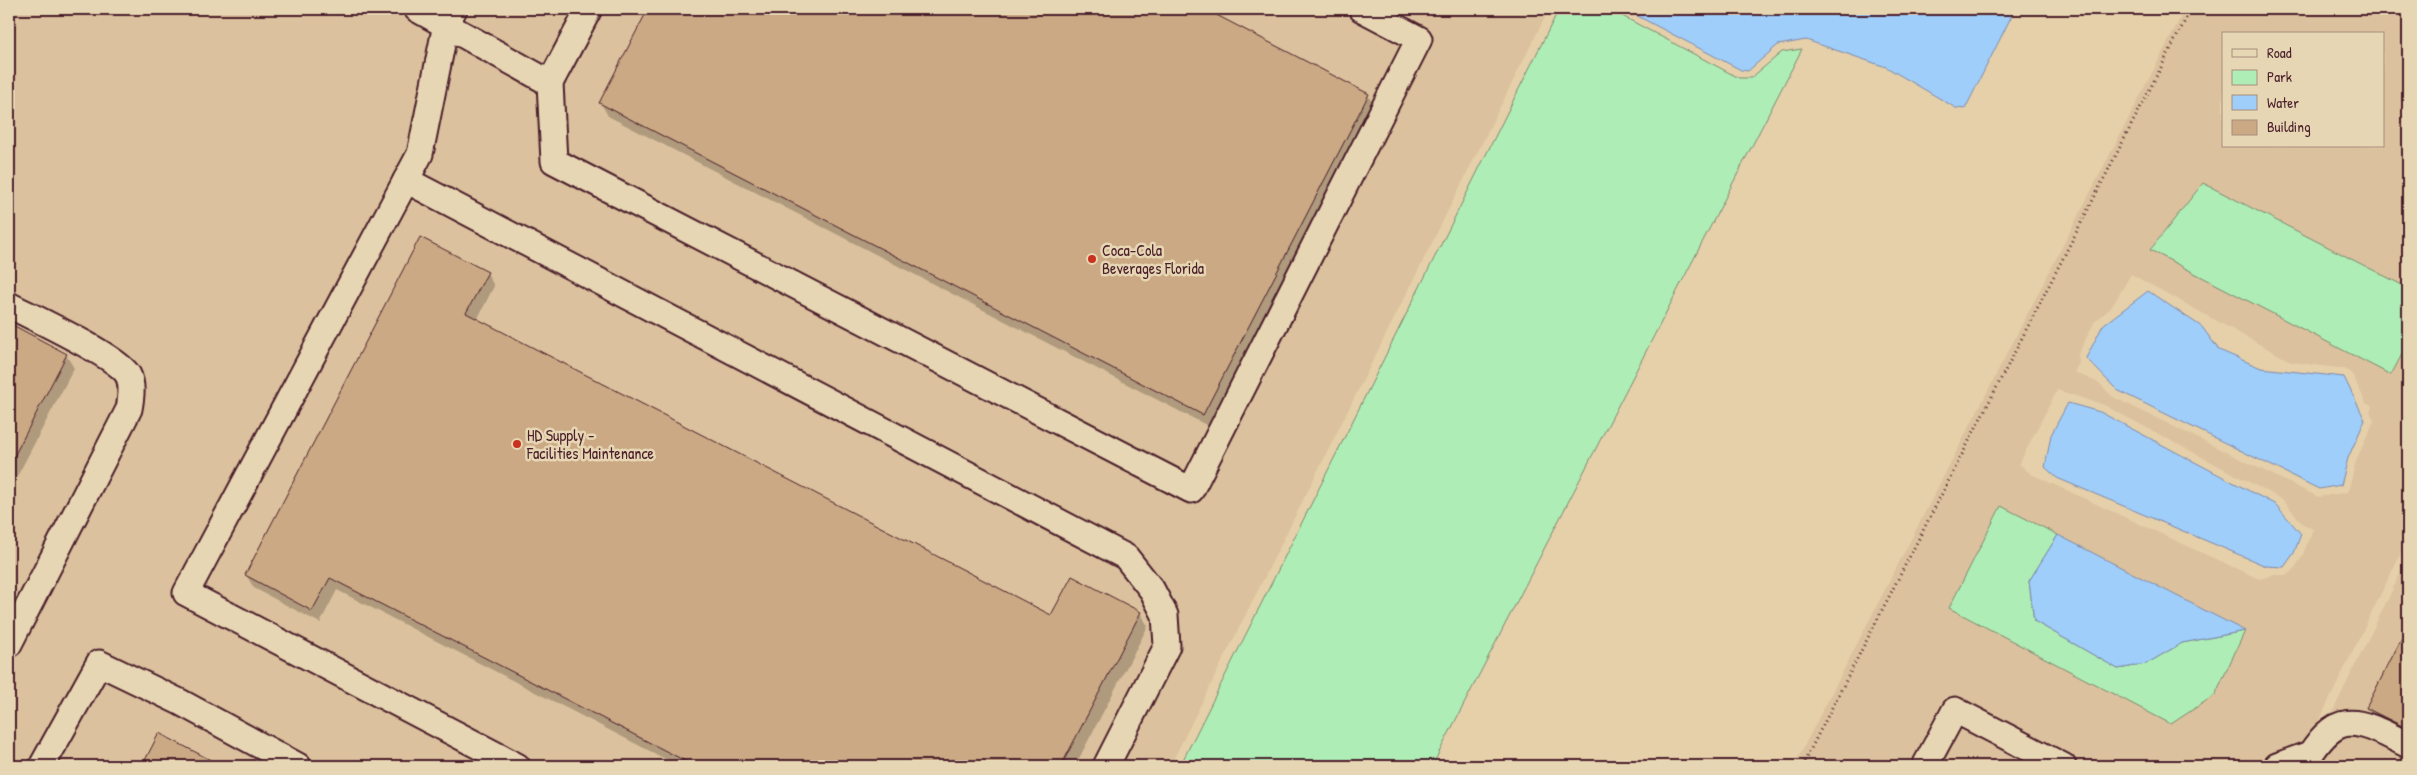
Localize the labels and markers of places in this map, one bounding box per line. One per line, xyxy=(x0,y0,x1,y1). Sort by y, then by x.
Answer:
place label: Coca-Cola Beverages Florida xyxy=(1102,239,1204,279)
marker: Coca-Cola Beverages Florida xyxy=(1086,253,1098,265)
place label: HD Supply - Facilities Maintenance xyxy=(526,424,655,464)
marker: HD Supply - Facilities Maintenance xyxy=(511,438,523,450)

